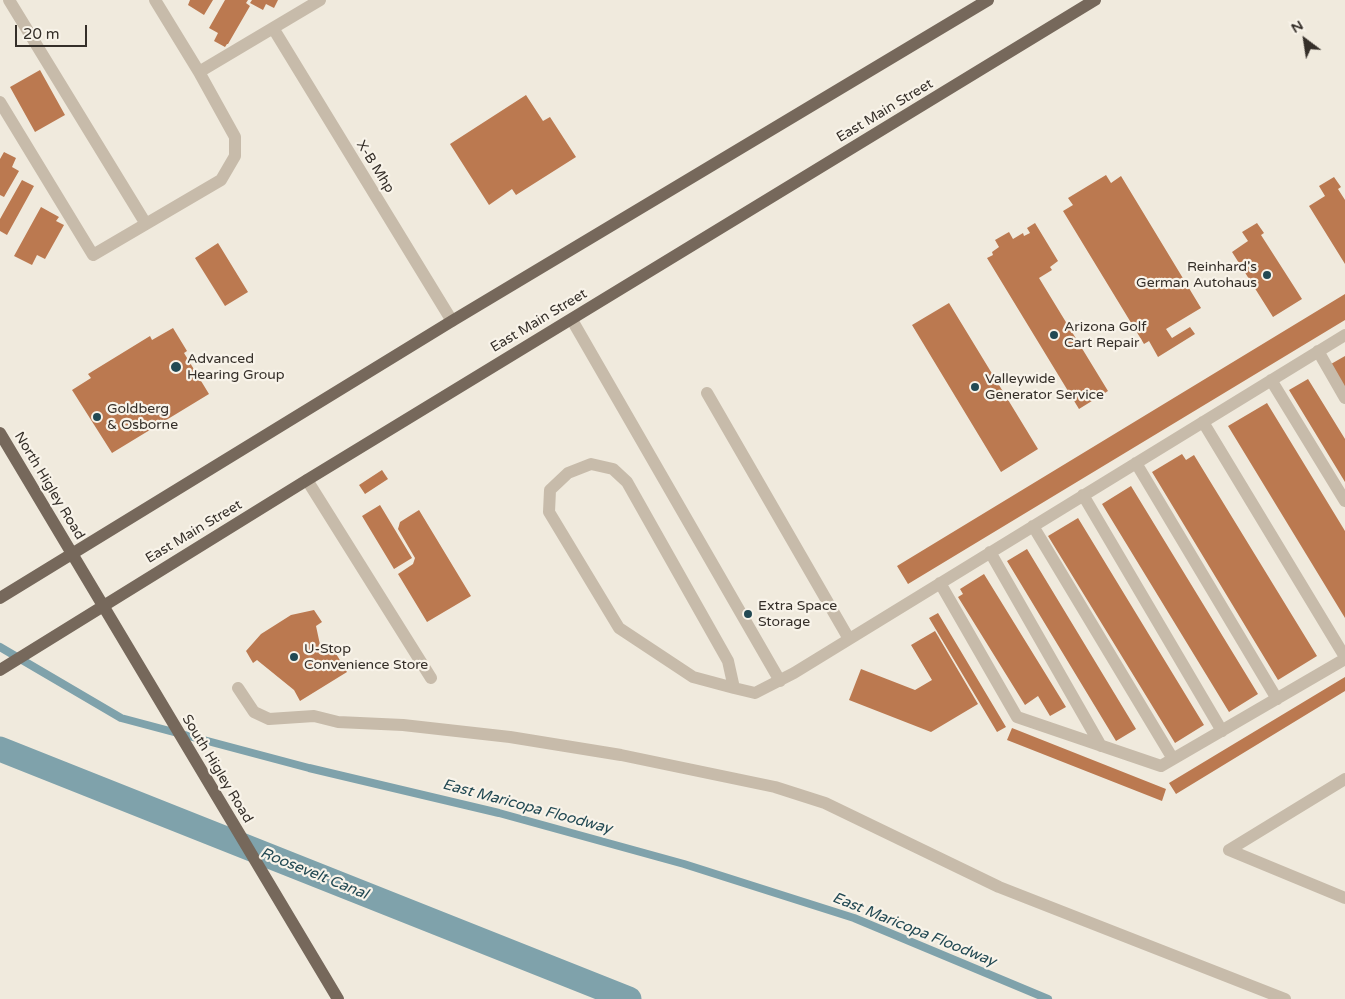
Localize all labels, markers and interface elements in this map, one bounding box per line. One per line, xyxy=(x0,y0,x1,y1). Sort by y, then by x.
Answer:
scale bar xyxy=(18,15,90,47)
north arrow xyxy=(1280,15,1330,65)
text: N xyxy=(1288,17,1306,37)
text: 20 m xyxy=(23,25,60,43)
street label: East Main Street xyxy=(834,76,936,146)
street label: X-B Mhp xyxy=(352,138,398,196)
place label: Reinhard's German Autohaus xyxy=(1136,259,1257,292)
marker: Reinhard's German Autohaus xyxy=(1261,269,1273,281)
street label: East Main Street xyxy=(488,286,590,356)
place label: Arizona Golf Cart Repair xyxy=(1064,319,1147,352)
marker: Arizona Golf Cart Repair xyxy=(1048,329,1060,341)
place label: Advanced Hearing Group xyxy=(187,351,285,384)
marker: Advanced Hearing Group xyxy=(169,360,183,374)
place label: Valleywide Generator Service xyxy=(985,371,1104,404)
marker: Valleywide Generator Service xyxy=(969,381,981,393)
place label: Goldberg & Osborne xyxy=(107,401,178,434)
marker: Goldberg & Osborne xyxy=(91,411,103,423)
street label: North Higley Road xyxy=(10,429,88,543)
street label: East Main Street xyxy=(143,497,245,567)
place label: Extra Space Storage xyxy=(758,598,837,630)
marker: Extra Space Storage xyxy=(742,608,754,620)
place label: U-Stop Convenience Store xyxy=(304,641,428,674)
marker: U-Stop Convenience Store xyxy=(288,651,300,663)
street label: South Higley Road xyxy=(178,712,256,826)
water label: East Maricopa Floodway xyxy=(440,776,614,838)
water label: Roosevelt Canal xyxy=(258,844,370,904)
water label: East Maricopa Floodway xyxy=(830,889,998,971)

